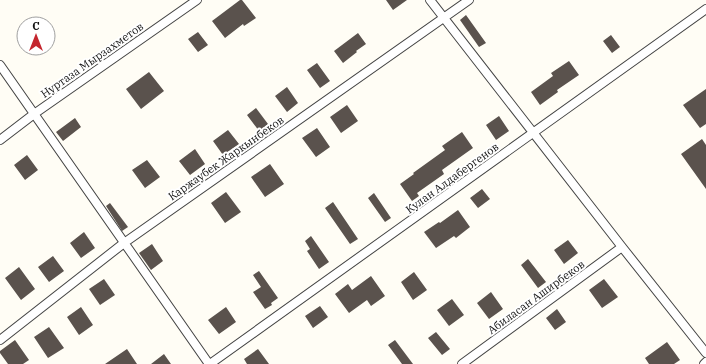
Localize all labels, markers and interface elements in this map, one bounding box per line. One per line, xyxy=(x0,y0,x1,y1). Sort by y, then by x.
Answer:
north arrow xyxy=(16,16,56,56)
text: С xyxy=(32,19,40,33)
street label: Нуртаза Мырзахметов xyxy=(38,19,146,101)
street label: Каржаубек Жаркынбеков xyxy=(165,113,287,203)
street label: Кулан Алдабергенов xyxy=(403,140,501,216)
street label: Абиласан Аширбеков xyxy=(485,257,587,337)

